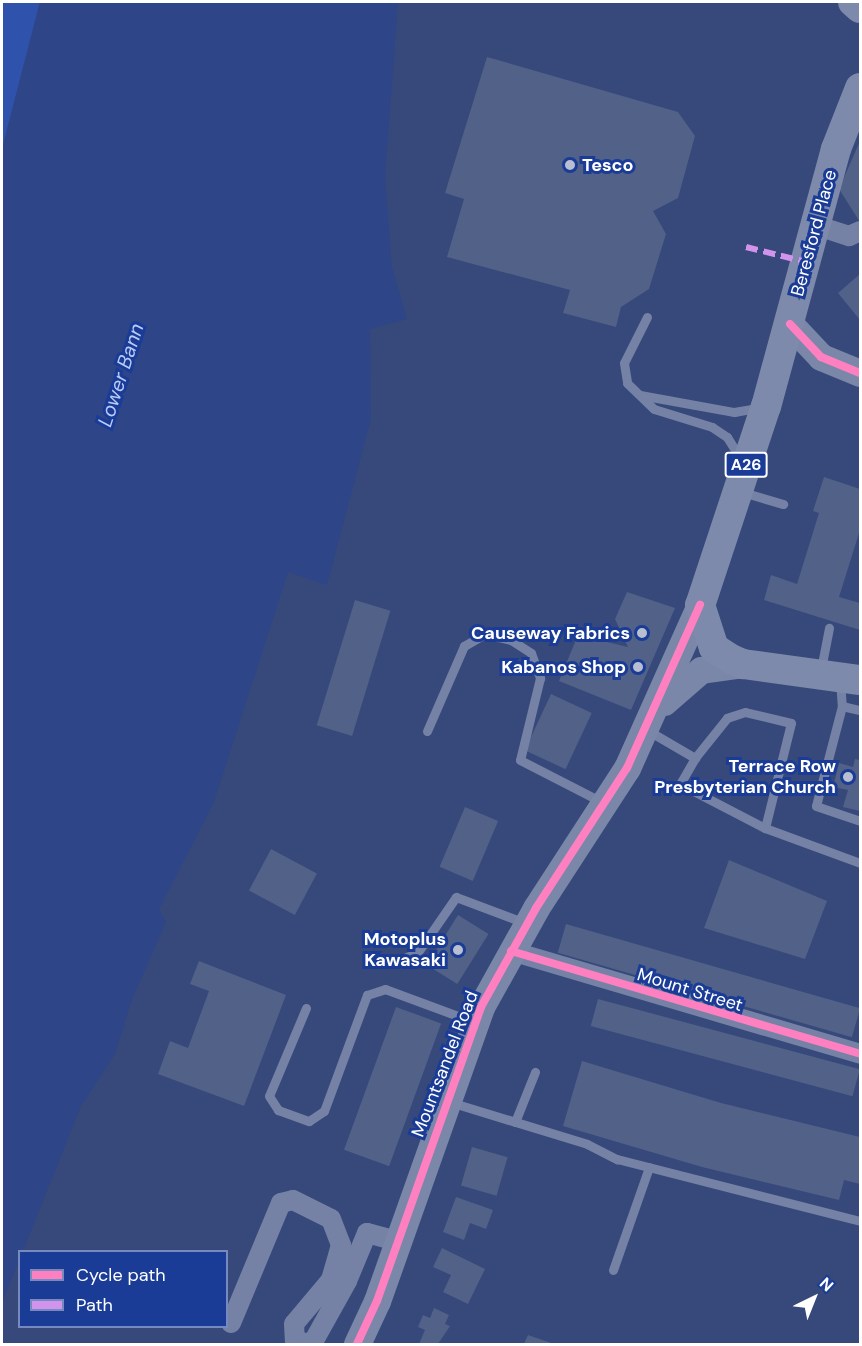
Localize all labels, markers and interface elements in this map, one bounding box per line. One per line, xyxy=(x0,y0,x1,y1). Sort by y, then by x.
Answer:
place label: Tesco xyxy=(582,154,633,176)
marker: Tesco xyxy=(563,158,577,172)
street label: Beresford Place xyxy=(787,167,841,299)
water label: Lower Bann xyxy=(93,320,149,430)
road number: A26 xyxy=(724,452,768,478)
place label: Causeway Fabrics xyxy=(471,622,630,644)
marker: Causeway Fabrics xyxy=(635,626,649,640)
place label: Kabanos Shop xyxy=(501,656,626,678)
marker: Kabanos Shop xyxy=(631,660,645,674)
place label: Terrace Row Presbyterian Church xyxy=(654,756,836,798)
marker: Terrace Row Presbyterian Church xyxy=(841,770,855,784)
place label: Motoplus Kawasaki xyxy=(364,929,446,972)
marker: Motoplus Kawasaki xyxy=(451,943,465,957)
street label: Mount Street xyxy=(635,964,745,1016)
street label: Mountsandel Road xyxy=(407,988,483,1140)
legend xyxy=(18,1250,228,1328)
text: Cycle path xyxy=(76,1263,166,1287)
north arrow xyxy=(784,1268,844,1328)
text: N xyxy=(815,1273,838,1296)
text: Path xyxy=(76,1293,113,1317)

